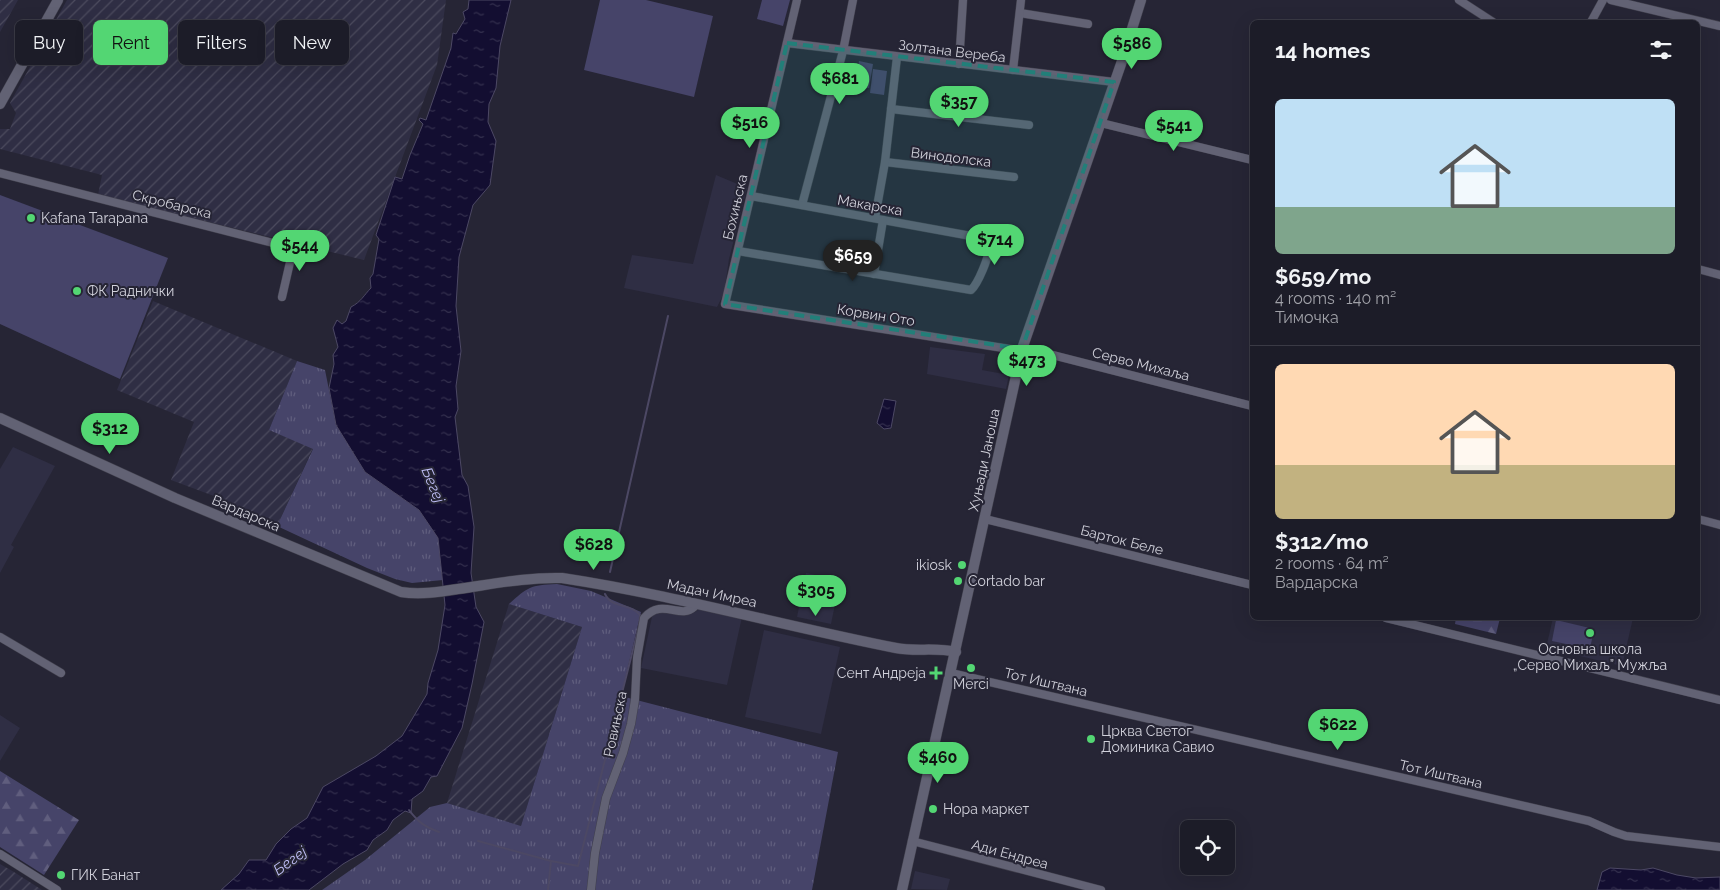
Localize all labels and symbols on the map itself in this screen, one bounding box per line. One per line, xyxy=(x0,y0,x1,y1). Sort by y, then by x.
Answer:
pin: $586 xyxy=(1102,28,1162,70)
street label: Золтана Вереба xyxy=(897,36,1007,66)
pin: $681 xyxy=(810,62,870,105)
pin: $357 xyxy=(929,86,989,128)
pin: $516 xyxy=(720,106,780,149)
pin: $541 xyxy=(1144,110,1204,152)
street label: Винодолска xyxy=(910,144,992,170)
street label: Бохињска xyxy=(720,173,750,241)
street label: Скробарска xyxy=(131,186,213,222)
street label: Макарска xyxy=(836,191,904,219)
place label: Kafana Tarapana xyxy=(41,210,148,226)
marker: Kafana Tarapana xyxy=(25,212,37,224)
pin: $714 xyxy=(965,224,1025,266)
pin: $544 xyxy=(270,230,330,272)
pin: $659 xyxy=(823,240,883,282)
place label: ФК Раднички xyxy=(87,283,174,299)
marker: ФК Раднички xyxy=(71,285,83,297)
street label: Корвин Ото xyxy=(836,301,916,329)
pin: $473 xyxy=(997,344,1057,387)
street label: Серво Михаља xyxy=(1091,344,1191,384)
street label: Хуњади Јаноша xyxy=(965,407,1003,513)
pin: $312 xyxy=(80,412,140,455)
water label: Бегеј xyxy=(417,464,449,506)
street label: Вардарска xyxy=(209,491,283,535)
street label: Барток Беле xyxy=(1079,522,1165,558)
pin: $628 xyxy=(564,528,624,571)
place label: ikiosk xyxy=(916,557,953,573)
marker: ikiosk xyxy=(956,559,968,571)
place label: Cortado bar xyxy=(968,573,1045,589)
pin: $305 xyxy=(786,574,846,617)
marker: Cortado bar xyxy=(952,575,964,587)
street label: Мадач Имреа xyxy=(666,576,758,610)
marker: Основна школа „Серво Михаљ” Мужља xyxy=(1584,627,1596,639)
place label: Основна школа „Серво Михаљ” Мужља xyxy=(1513,641,1667,673)
marker: Merci xyxy=(965,662,977,674)
place label: Сент Андреја xyxy=(837,665,926,681)
street label: Тот Иштвана xyxy=(1003,665,1089,699)
marker: Сент Андреја xyxy=(930,667,942,679)
place label: Merci xyxy=(953,676,989,692)
street label: Ровињска xyxy=(600,690,630,758)
pin: $622 xyxy=(1308,708,1368,751)
place label: Црква Светог Доминика Савио xyxy=(1101,723,1214,755)
marker: Црква Светог Доминика Савио xyxy=(1085,733,1097,745)
pin: $460 xyxy=(908,742,968,784)
street label: Тот Иштвана xyxy=(1398,757,1484,791)
place label: Нора маркет xyxy=(943,801,1030,817)
marker: Нора маркет xyxy=(927,803,939,815)
street label: Ади Ендреа xyxy=(970,836,1050,872)
water label: Бегеј xyxy=(270,842,311,879)
place label: ГИК Банат xyxy=(71,867,141,883)
marker: ГИК Банат xyxy=(55,869,67,881)

